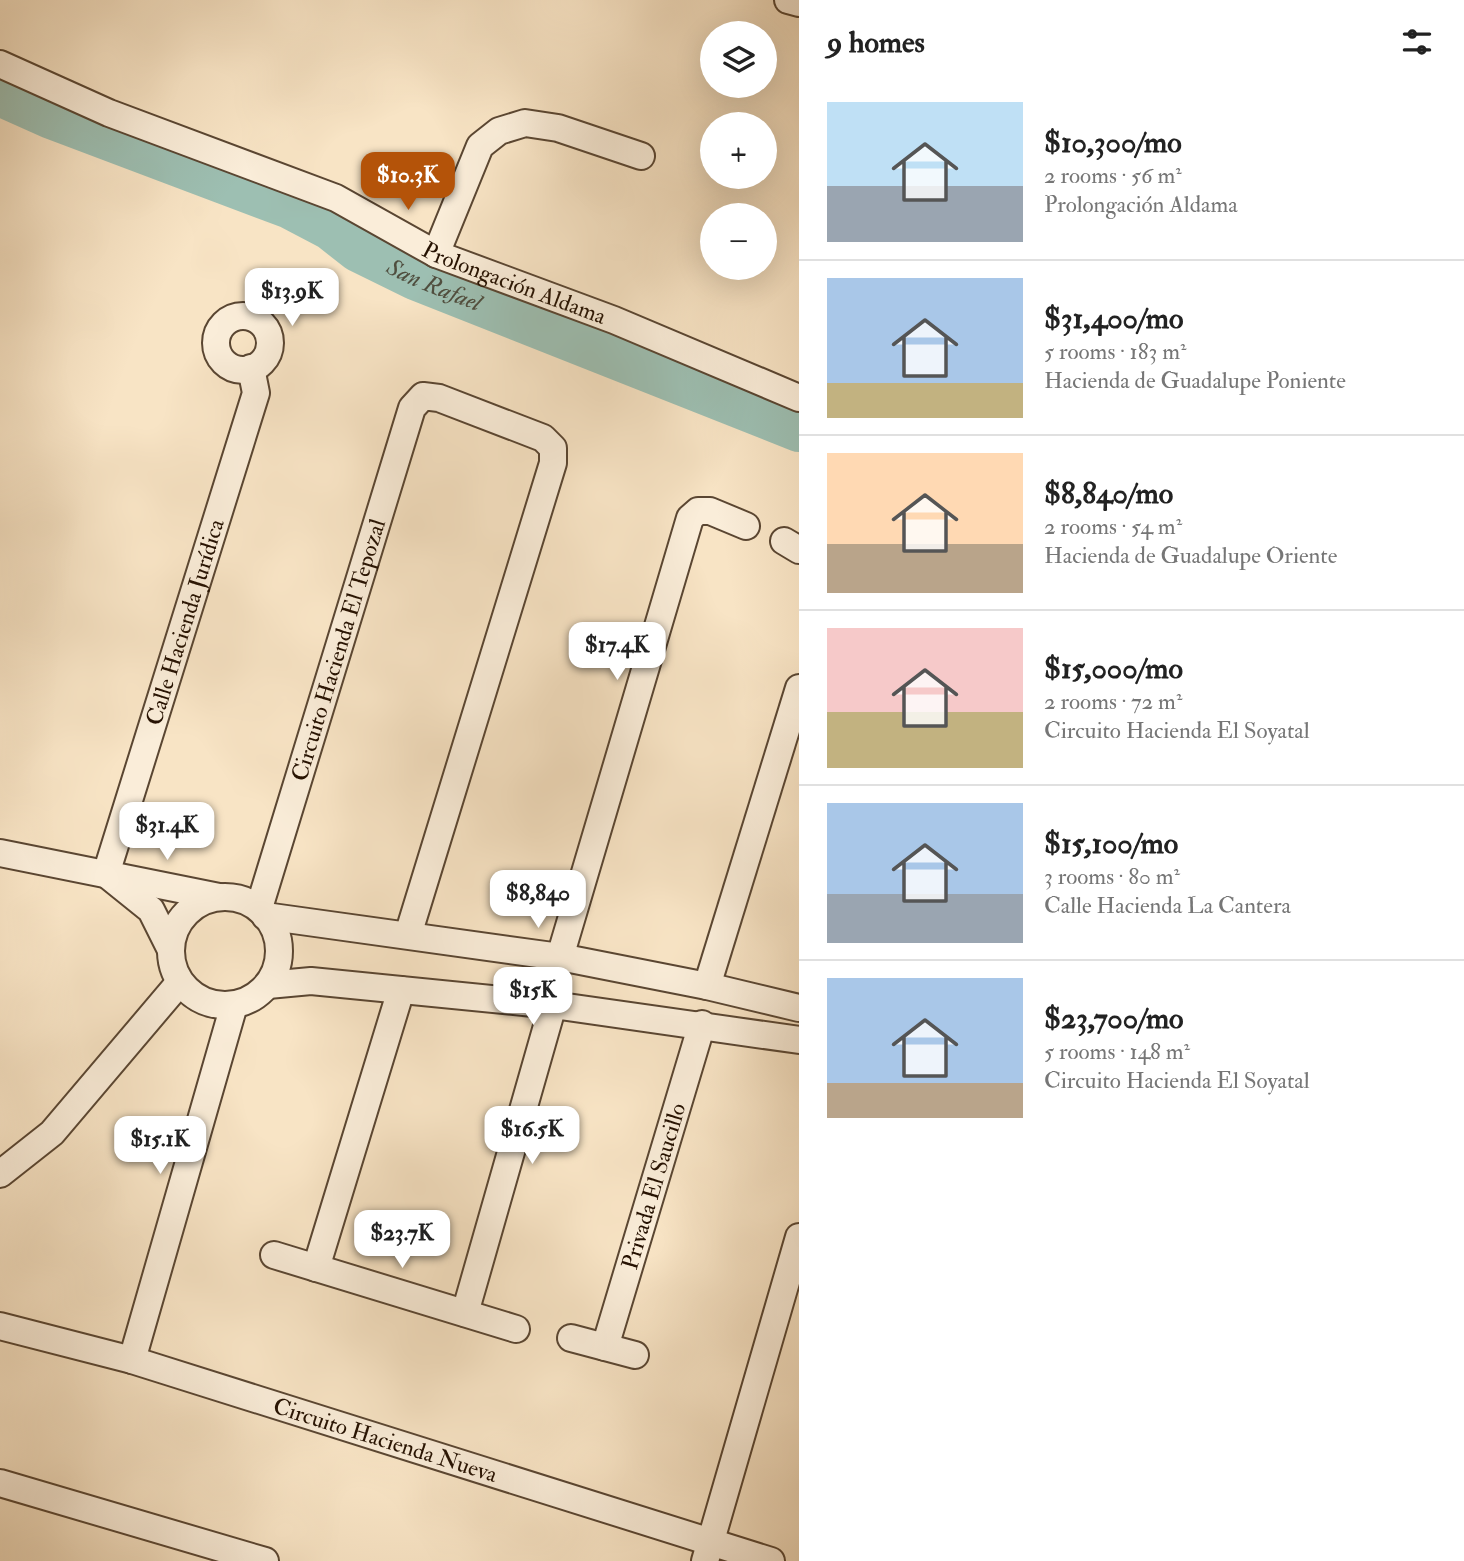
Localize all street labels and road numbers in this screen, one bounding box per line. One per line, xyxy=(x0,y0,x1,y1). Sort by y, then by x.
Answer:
street label: Prolongación Aldama xyxy=(417,235,611,331)
street label: Calle Hacienda Jurídica xyxy=(139,515,231,729)
street label: Circuito Hacienda El Tepozal xyxy=(285,515,392,785)
street label: Privada El Saucillo xyxy=(615,1099,692,1273)
street label: Circuito Hacienda Nueva xyxy=(270,1391,501,1489)

